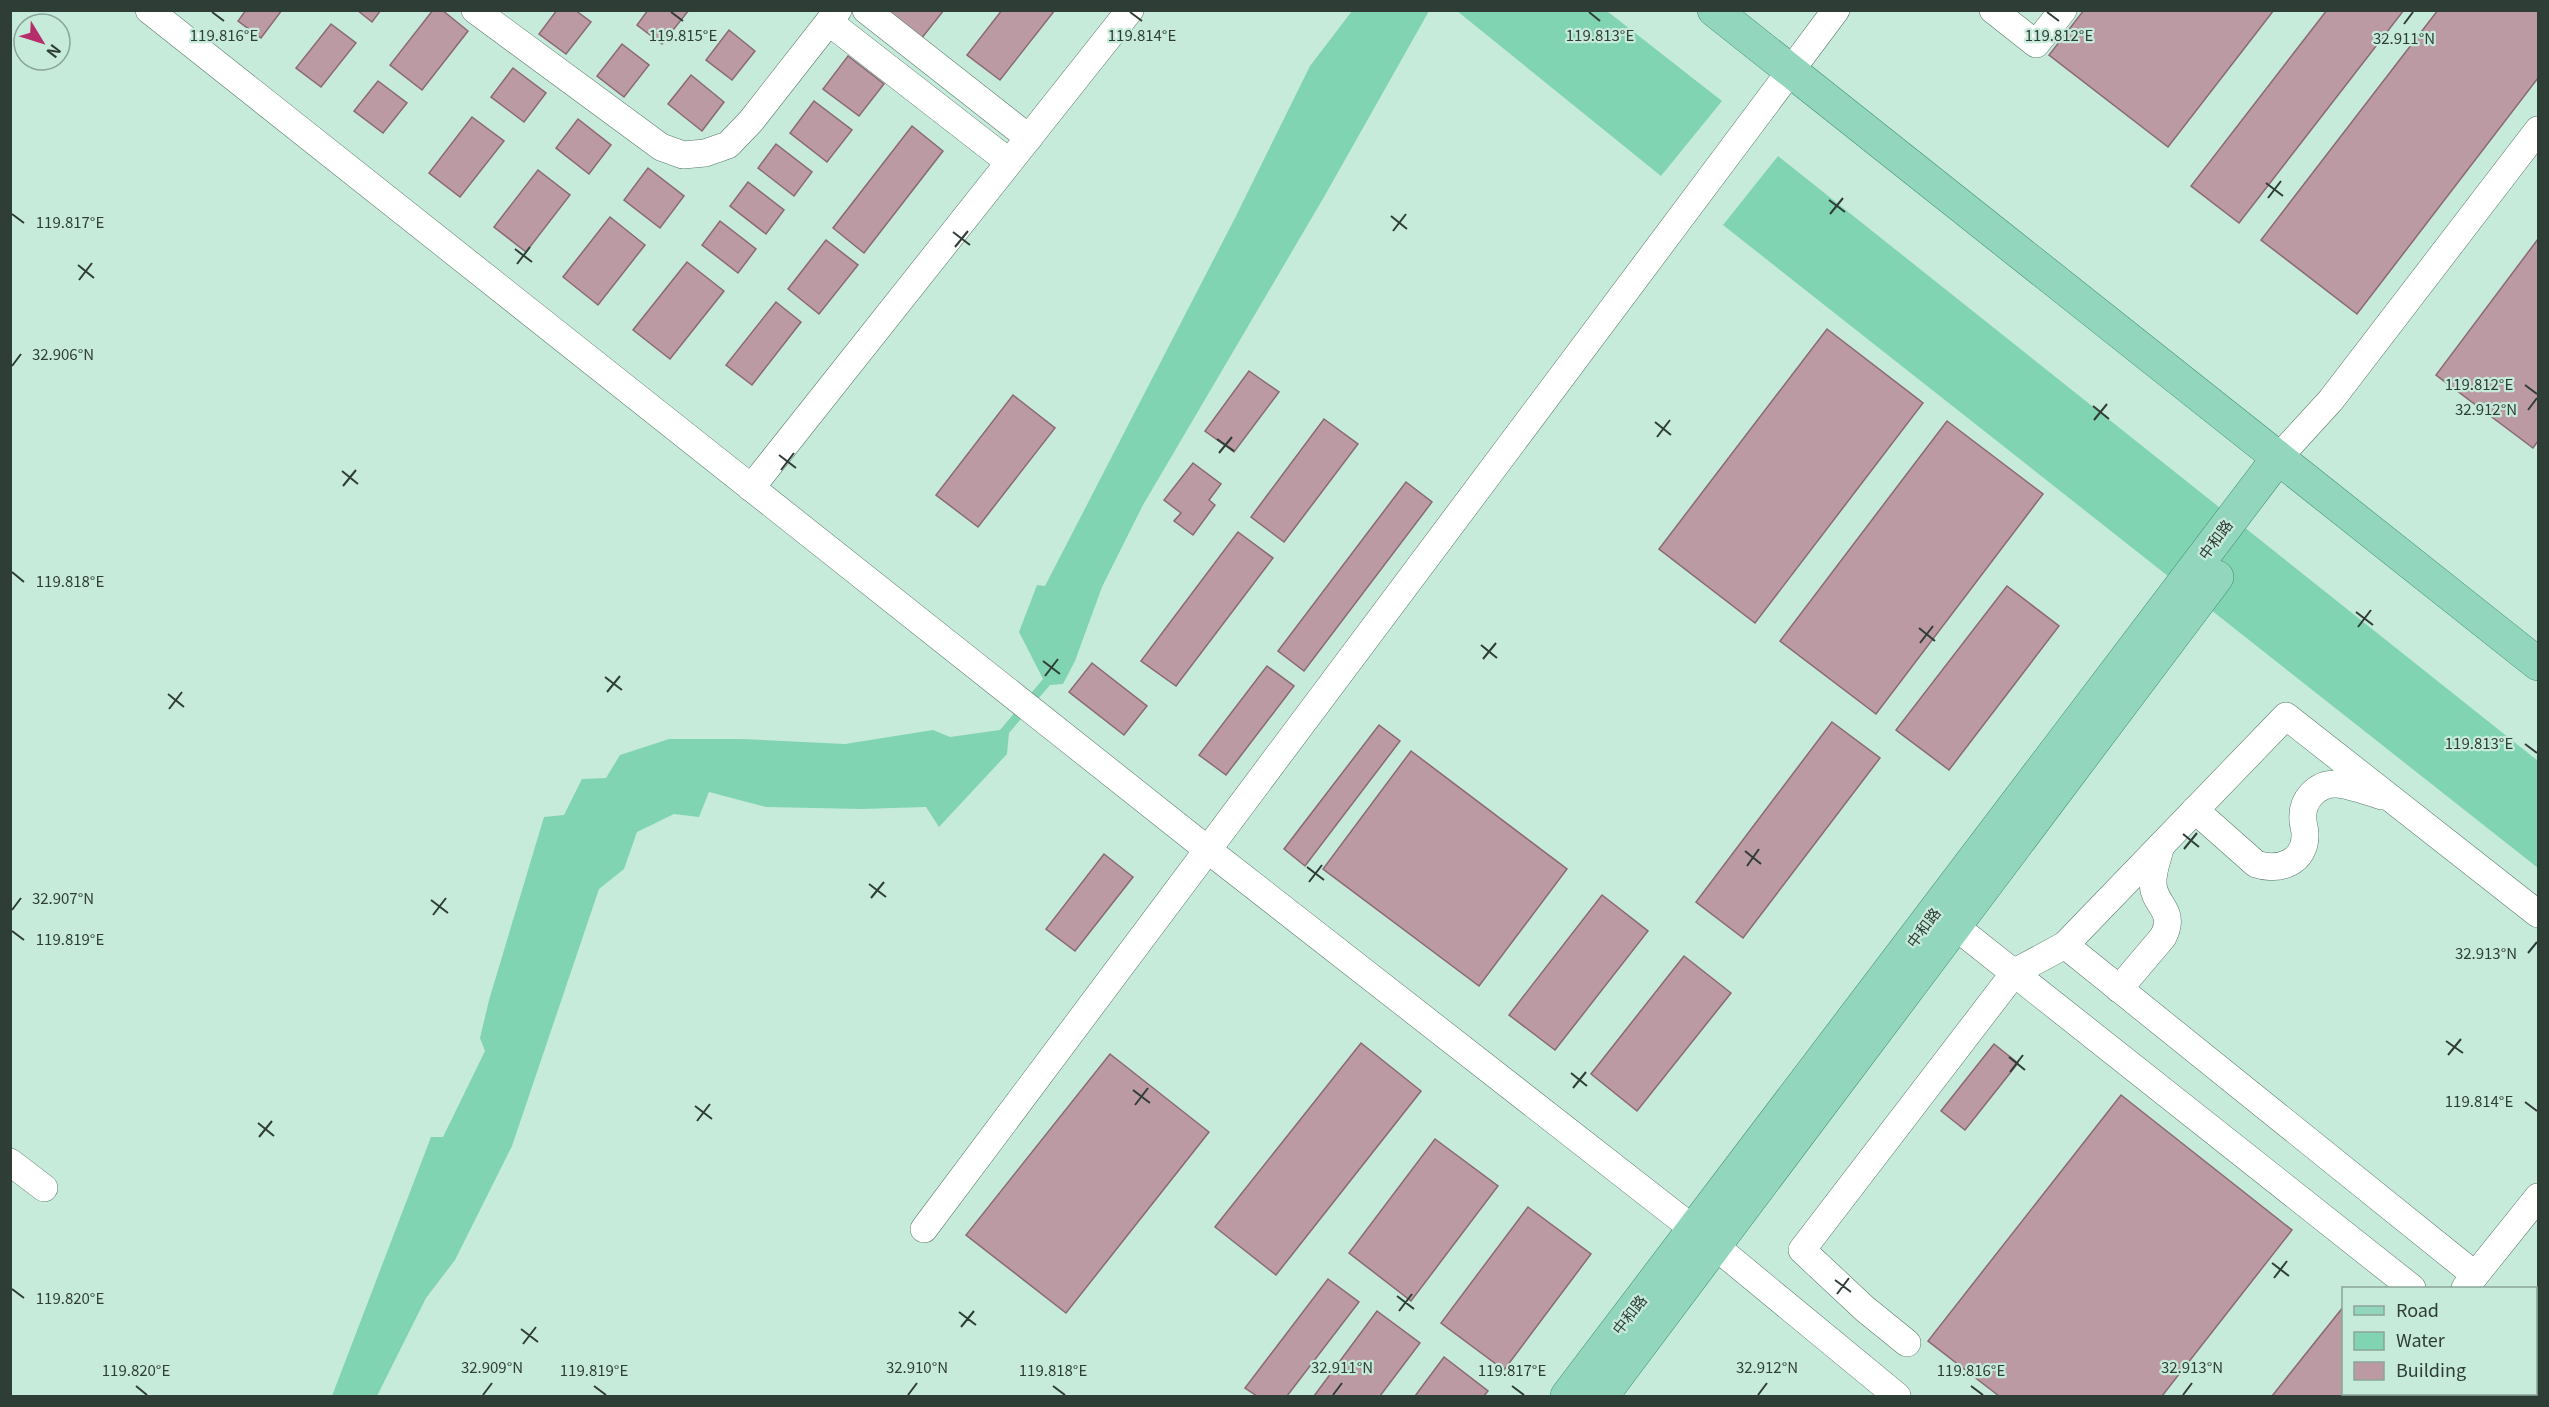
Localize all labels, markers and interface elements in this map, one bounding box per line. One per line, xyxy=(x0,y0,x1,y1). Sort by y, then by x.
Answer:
north arrow xyxy=(12,12,72,72)
text: 119.816°E xyxy=(190,24,258,45)
text: 119.815°E xyxy=(649,24,717,45)
text: 119.814°E xyxy=(1108,24,1176,45)
text: 119.813°E xyxy=(1566,24,1634,45)
text: 119.812°E xyxy=(2025,24,2093,45)
text: 32.911°N xyxy=(2373,27,2435,48)
text: N xyxy=(41,40,68,64)
text: 119.817°E xyxy=(36,211,104,232)
text: 32.906°N xyxy=(32,343,94,364)
text: 119.812°E xyxy=(2445,373,2513,394)
text: 32.912°N xyxy=(2455,398,2517,419)
street label: 中和路 xyxy=(2193,515,2237,563)
text: 119.818°E xyxy=(36,570,104,591)
text: 119.813°E xyxy=(2445,732,2513,753)
text: 32.907°N xyxy=(32,887,94,908)
street label: 中和路 xyxy=(1901,903,1945,951)
text: 119.819°E xyxy=(36,928,104,949)
text: 32.913°N xyxy=(2455,942,2517,963)
text: 119.814°E xyxy=(2445,1090,2513,1111)
text: 119.820°E xyxy=(36,1287,104,1308)
legend xyxy=(2342,1287,2537,1395)
street label: 中和路 xyxy=(1607,1290,1651,1338)
text: Road xyxy=(2396,1296,2439,1322)
text: Water xyxy=(2396,1326,2446,1352)
text: 32.909°N xyxy=(461,1356,523,1377)
text: 32.910°N xyxy=(886,1356,948,1377)
text: 32.911°N xyxy=(1311,1356,1373,1377)
text: 32.912°N xyxy=(1736,1356,1798,1377)
text: 32.913°N xyxy=(2161,1356,2223,1377)
text: Building xyxy=(2396,1356,2466,1382)
text: 119.820°E xyxy=(102,1359,170,1380)
text: 119.819°E xyxy=(560,1359,628,1380)
text: 119.818°E xyxy=(1019,1359,1087,1380)
text: 119.817°E xyxy=(1478,1359,1546,1380)
text: 119.816°E xyxy=(1937,1359,2005,1380)

